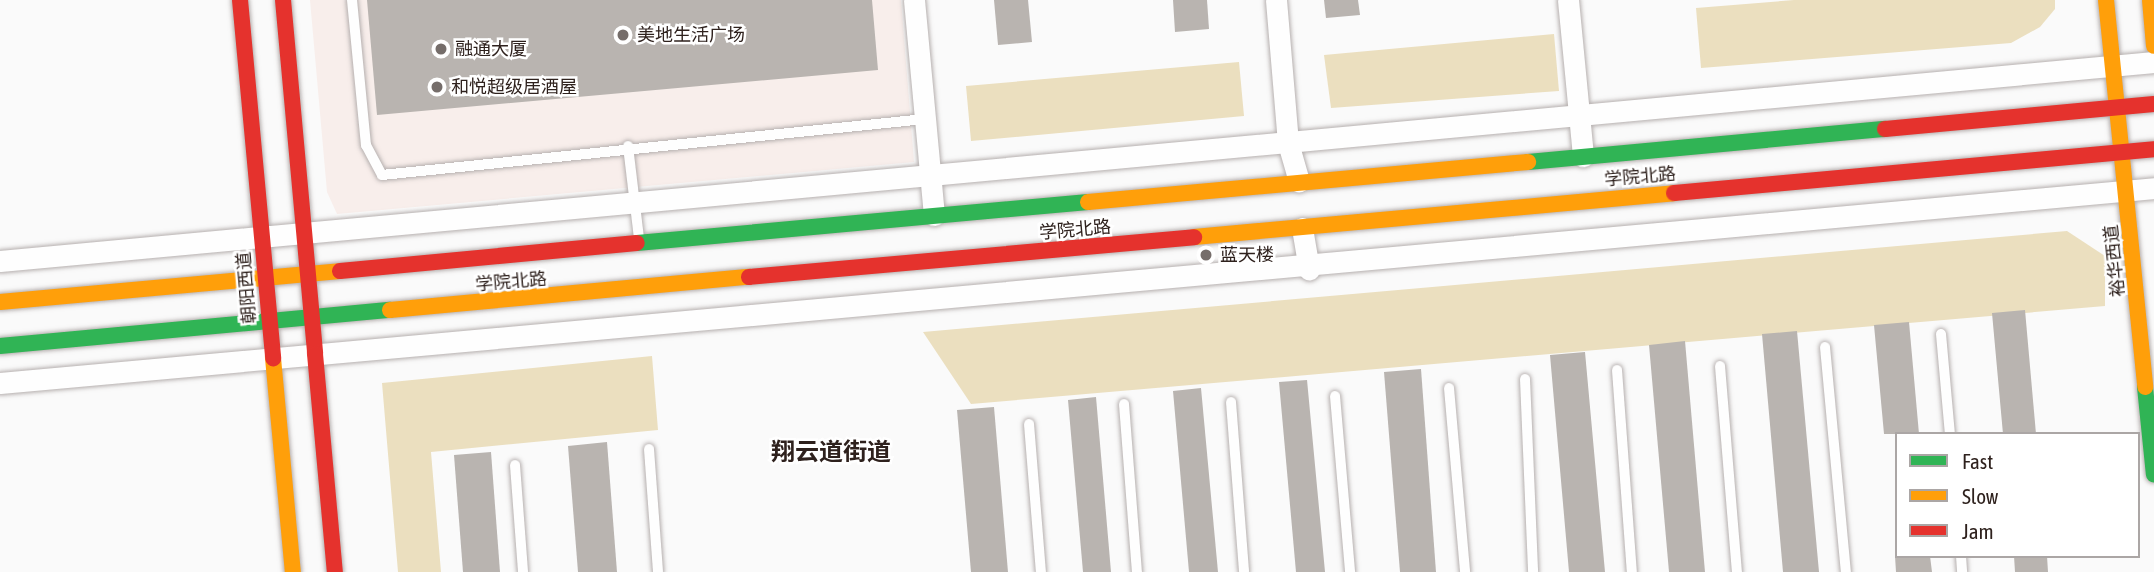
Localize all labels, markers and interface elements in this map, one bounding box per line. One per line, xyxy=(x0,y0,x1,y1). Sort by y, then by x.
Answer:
place label: 美地生活广场 xyxy=(637,24,745,46)
marker: 美地生活广场 xyxy=(615,27,631,43)
place label: 融通大厦 xyxy=(455,38,527,60)
marker: 融通大厦 xyxy=(433,41,449,57)
place label: 和悦超级居酒屋 xyxy=(451,76,577,98)
marker: 和悦超级居酒屋 xyxy=(429,79,445,95)
street label: 学院北路 xyxy=(1603,163,1677,191)
street label: 学院北路 xyxy=(1038,216,1112,244)
street label: 裕华西道 xyxy=(2100,224,2130,298)
place label: 蓝天楼 xyxy=(1220,244,1274,266)
marker: 蓝天楼 xyxy=(1198,247,1214,263)
street label: 朝阳西道 xyxy=(233,251,261,325)
street label: 学院北路 xyxy=(474,268,548,296)
legend xyxy=(1895,432,2140,558)
district label: 翔云道街道 xyxy=(771,438,891,466)
text: Fast xyxy=(1962,449,1993,473)
text: Slow xyxy=(1962,484,1998,508)
text: Jam xyxy=(1962,519,1994,543)

